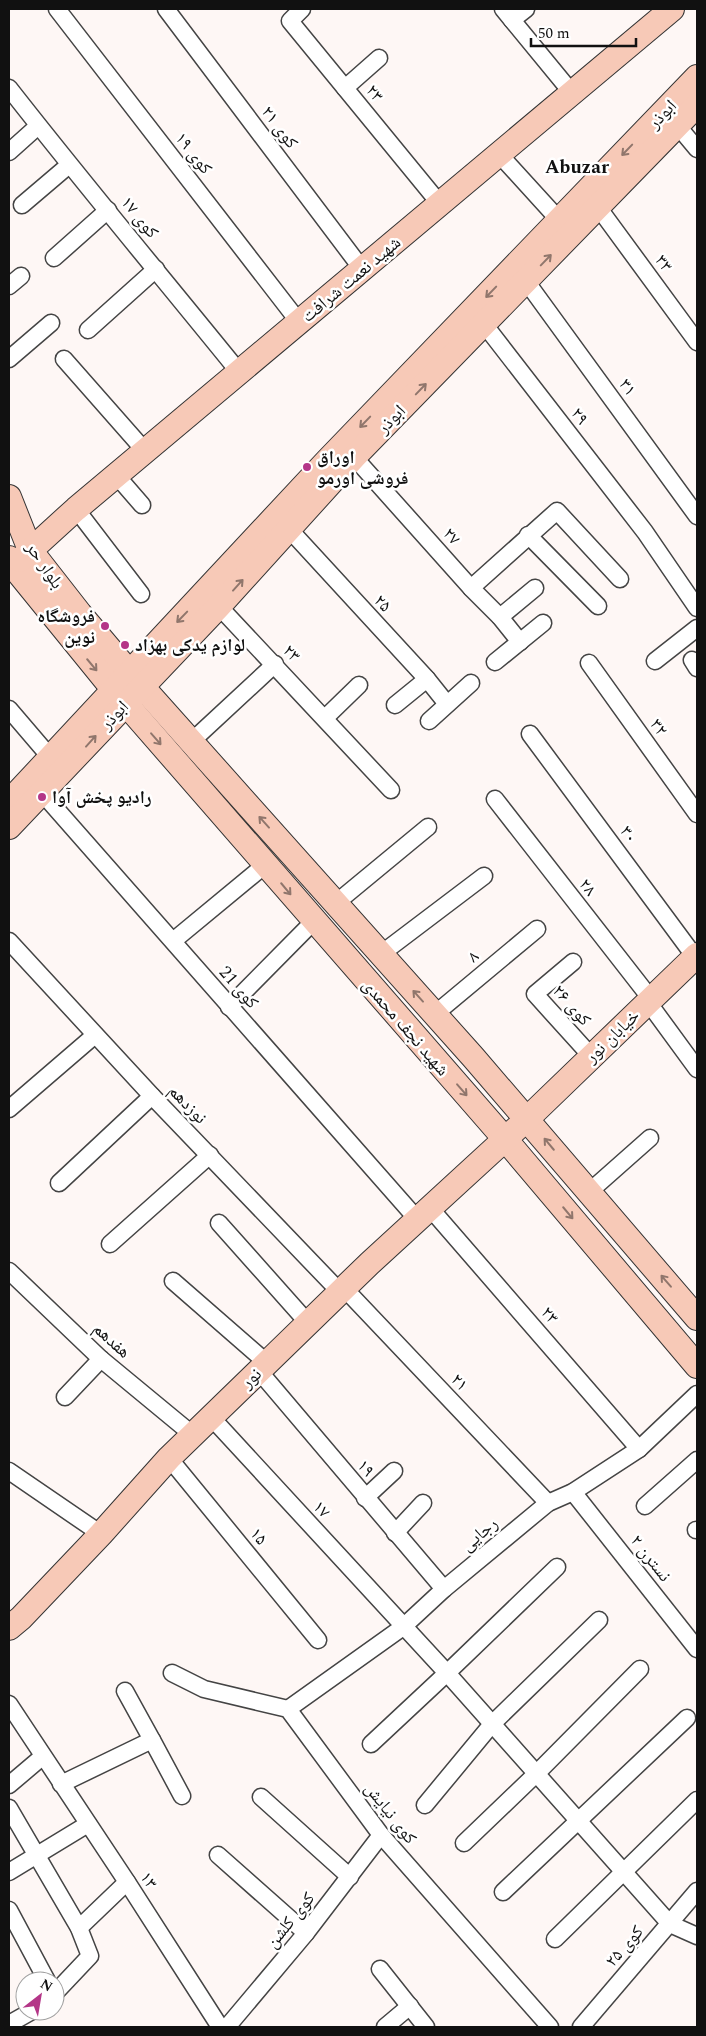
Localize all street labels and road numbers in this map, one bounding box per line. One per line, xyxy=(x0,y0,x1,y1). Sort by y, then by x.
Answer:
street label: ۲۳ xyxy=(359,79,390,108)
street label: ابوذر xyxy=(641,93,683,136)
street label: کوی ۲۱ xyxy=(254,100,305,155)
street label: کوی ۱۹ xyxy=(168,126,219,181)
street label: کوی ۱۷ xyxy=(114,190,165,245)
street label: شهید نعمت شرافت xyxy=(296,230,407,329)
street label: ۳۳ xyxy=(648,249,679,278)
street label: ۳۱ xyxy=(612,373,643,402)
street label: ابوذر xyxy=(370,398,412,441)
street label: ۲۹ xyxy=(564,402,595,431)
street label: ۲۷ xyxy=(436,521,467,551)
street label: بلوار حر xyxy=(18,535,70,595)
street label: ۲۵ xyxy=(367,588,398,618)
street label: ۲۳ xyxy=(276,638,307,668)
street label: ابوذر xyxy=(93,694,135,737)
street label: ۳۲ xyxy=(643,713,674,742)
street label: ۳۰ xyxy=(613,820,644,849)
street label: ۲۸ xyxy=(572,873,603,902)
street label: ۸ xyxy=(462,943,485,969)
street label: کوی 21 xyxy=(212,960,265,1015)
street label: شهید نجف محمدی xyxy=(356,973,456,1082)
street label: کوی ۲۶ xyxy=(546,978,598,1033)
street label: خیابان نور xyxy=(578,1003,646,1070)
street label: نوزدهم xyxy=(162,1078,214,1130)
street label: ۲۳ xyxy=(534,1300,565,1330)
street label: هفدهم xyxy=(87,1316,137,1365)
street label: نور xyxy=(234,1362,268,1396)
street label: ۲۱ xyxy=(444,1367,475,1397)
street label: ۱۹ xyxy=(350,1453,381,1483)
street label: ۱۷ xyxy=(306,1494,337,1524)
street label: رجایی xyxy=(455,1511,504,1558)
street label: ۱۵ xyxy=(243,1522,274,1551)
street label: نسترن ۲ xyxy=(623,1529,678,1588)
street label: کوی نیایش xyxy=(358,1777,424,1850)
street label: ۱۳ xyxy=(133,1866,164,1894)
street label: کوی کلشن xyxy=(259,1886,322,1954)
street label: کوی ۲۵ xyxy=(599,1919,651,1973)

